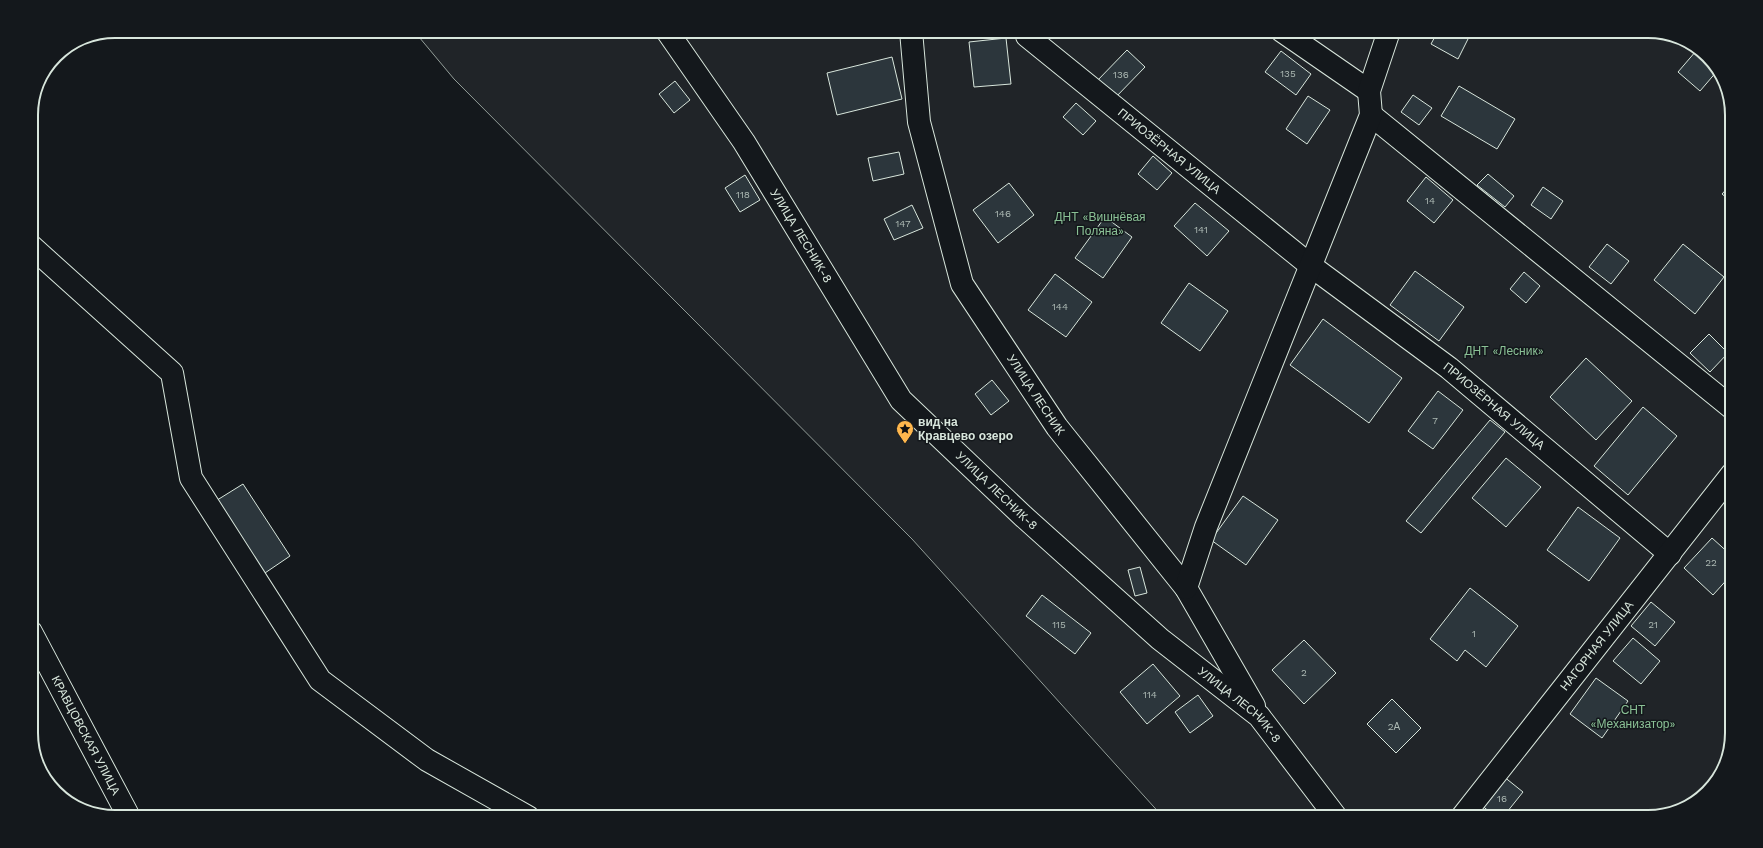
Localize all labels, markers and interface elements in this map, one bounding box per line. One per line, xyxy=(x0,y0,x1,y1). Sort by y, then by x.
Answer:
house number: 135 xyxy=(1280,68,1296,79)
house number: 136 xyxy=(1113,69,1129,80)
street label: ПРИОЗЁРНАЯ УЛИЦА xyxy=(1115,105,1223,197)
street label: УЛИЦА ЛЕСНИК-8 xyxy=(767,186,835,285)
house number: 118 xyxy=(736,189,750,200)
house number: 14 xyxy=(1425,195,1435,206)
house number: 146 xyxy=(995,208,1011,219)
park label: ДНТ «Вишнёвая Поляна» xyxy=(1054,210,1146,238)
house number: 147 xyxy=(895,218,911,229)
house number: 141 xyxy=(1194,224,1208,235)
house number: 144 xyxy=(1052,301,1068,312)
park label: ДНТ «Лесник» xyxy=(1464,344,1544,358)
street label: УЛИЦА ЛЕСНИК xyxy=(1004,352,1068,438)
street label: ПРИОЗЁРНАЯ УЛИЦА xyxy=(1441,359,1548,453)
place label: вид на Кравцево озеро xyxy=(918,415,1013,443)
house number: 7 xyxy=(1432,415,1438,426)
place icon: вид на Кравцево озеро xyxy=(895,419,915,444)
street label: УЛИЦА ЛЕСНИК-8 xyxy=(953,449,1040,533)
house number: 22 xyxy=(1705,557,1717,568)
street label: НАГОРНАЯ УЛИЦА xyxy=(1557,598,1636,693)
house number: 115 xyxy=(1052,619,1066,630)
house number: 21 xyxy=(1648,619,1658,630)
house number: 1 xyxy=(1472,628,1476,639)
street label: УЛИЦА ЛЕСНИК-8 xyxy=(1195,664,1284,745)
house number: 2 xyxy=(1301,667,1307,678)
street label: КРАВЦОВСКАЯ УЛИЦА xyxy=(48,673,123,797)
house number: 114 xyxy=(1143,689,1157,700)
park label: СНТ «Механизатор» xyxy=(1591,703,1676,731)
house number: 2А xyxy=(1388,721,1401,732)
house number: 16 xyxy=(1497,793,1507,804)

